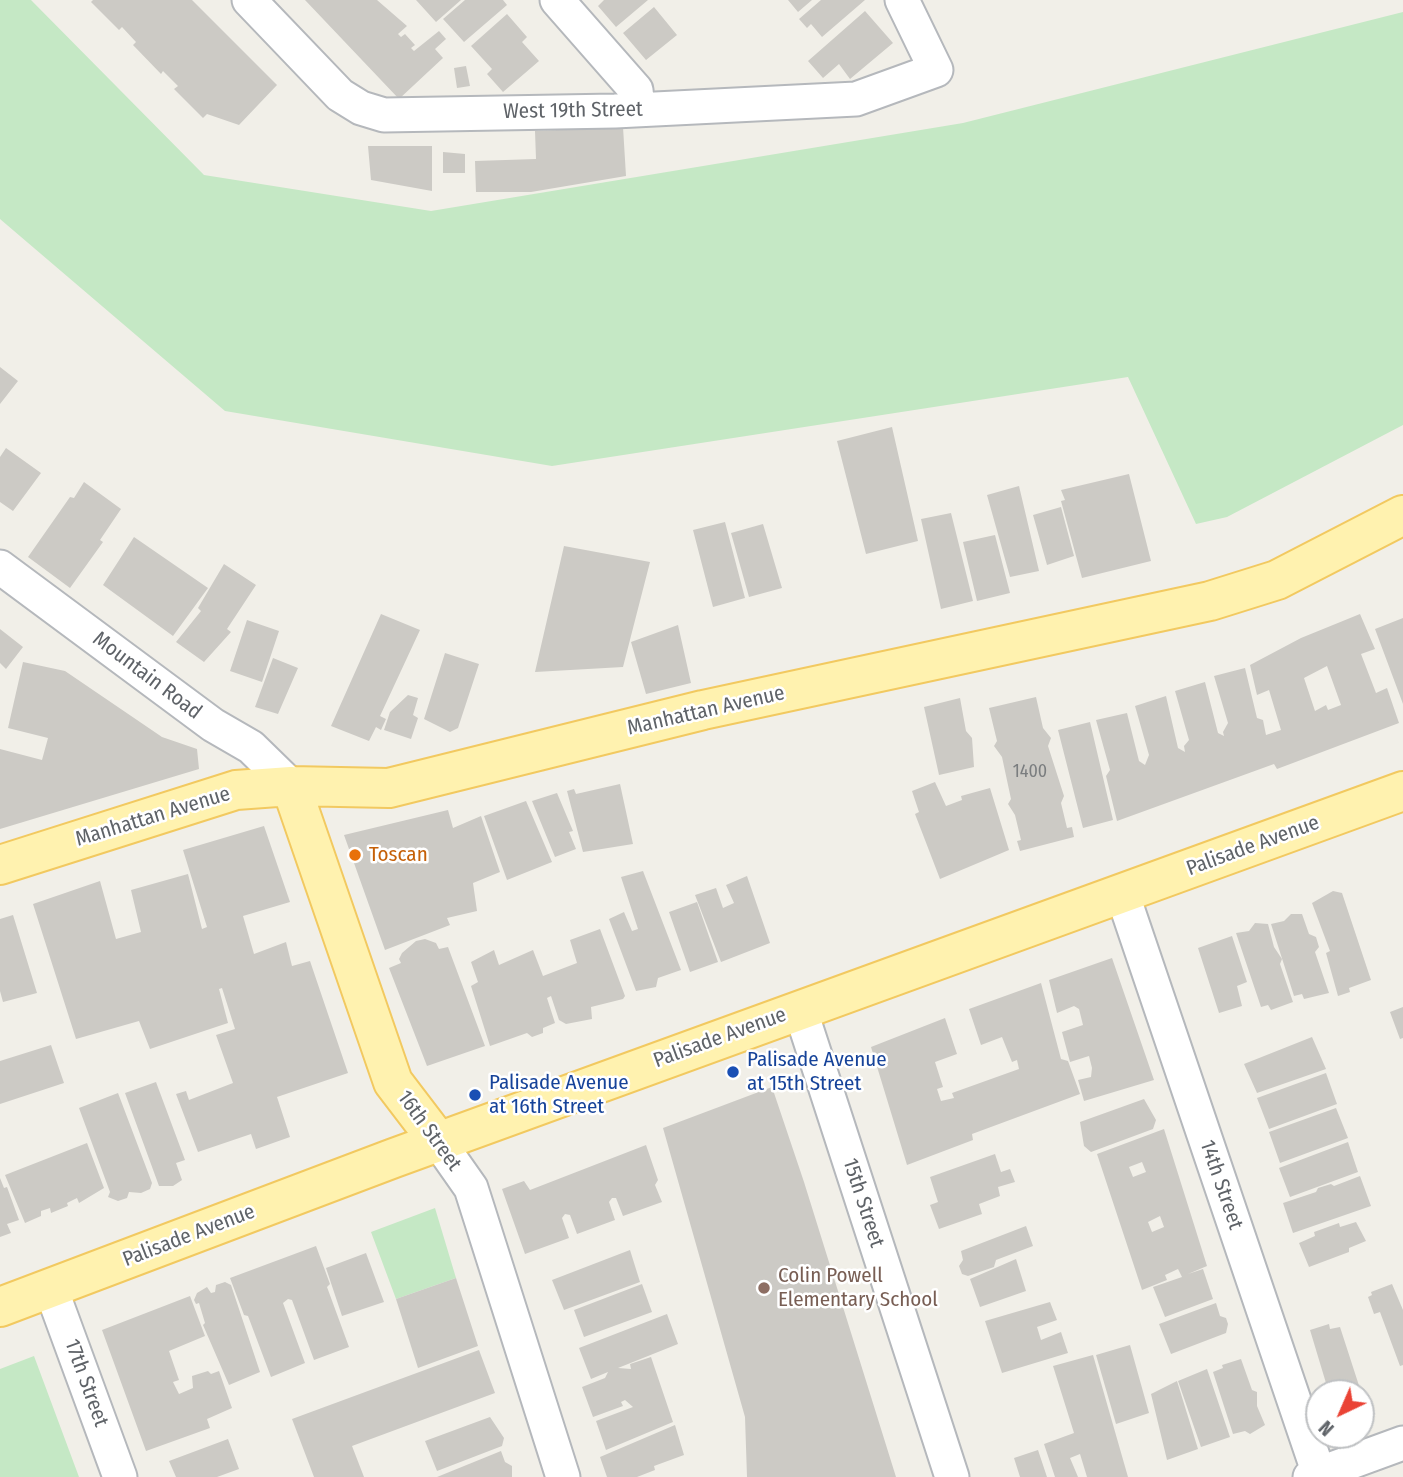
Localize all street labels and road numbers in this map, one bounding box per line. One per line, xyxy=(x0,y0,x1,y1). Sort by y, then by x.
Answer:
street label: West 19th Street xyxy=(503,97,643,125)
street label: Mountain Road xyxy=(88,627,206,725)
street label: Manhattan Avenue xyxy=(625,681,787,741)
street label: Manhattan Avenue xyxy=(73,781,233,853)
street label: Palisade Avenue xyxy=(1183,810,1323,882)
street label: Palisade Avenue xyxy=(650,1002,790,1074)
street label: 16th Street xyxy=(391,1086,467,1176)
street label: 14th Street xyxy=(1194,1137,1248,1233)
street label: 15th Street xyxy=(837,1155,889,1251)
street label: Palisade Avenue xyxy=(119,1199,259,1273)
street label: 17th Street xyxy=(59,1336,113,1430)

